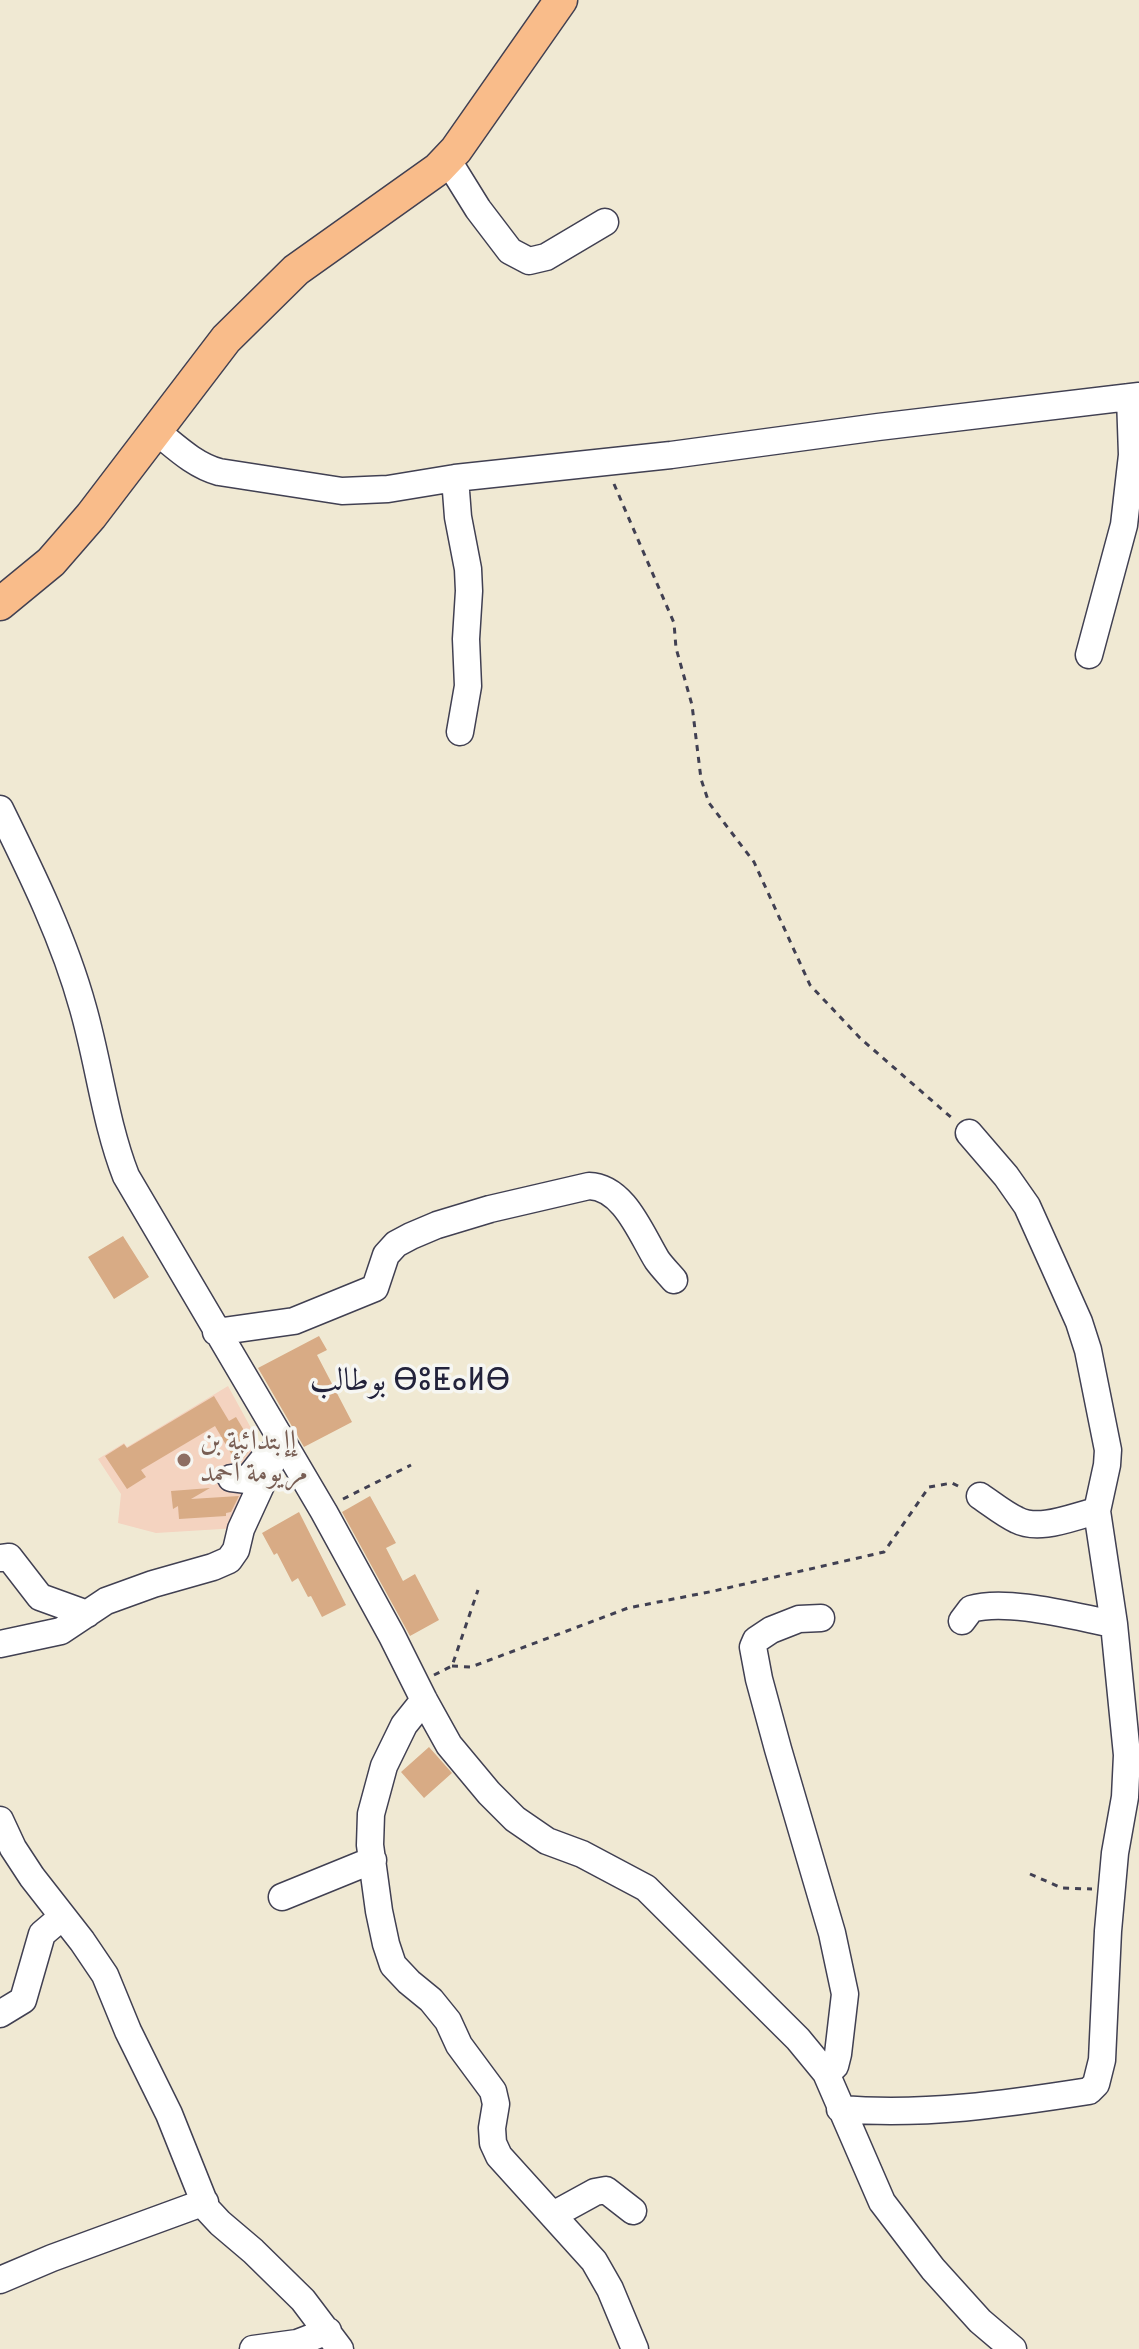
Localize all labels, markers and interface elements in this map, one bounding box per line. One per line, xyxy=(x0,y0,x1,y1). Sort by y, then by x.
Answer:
district label: بوطالب ⴱⵓⵟⴰⵍⴱ xyxy=(310,1366,510,1404)
place label: إإبتدائية بن مريومة أحمد xyxy=(200,1427,308,1493)
marker: إإبتدائية بن مريومة أحمد xyxy=(175,1451,193,1469)

